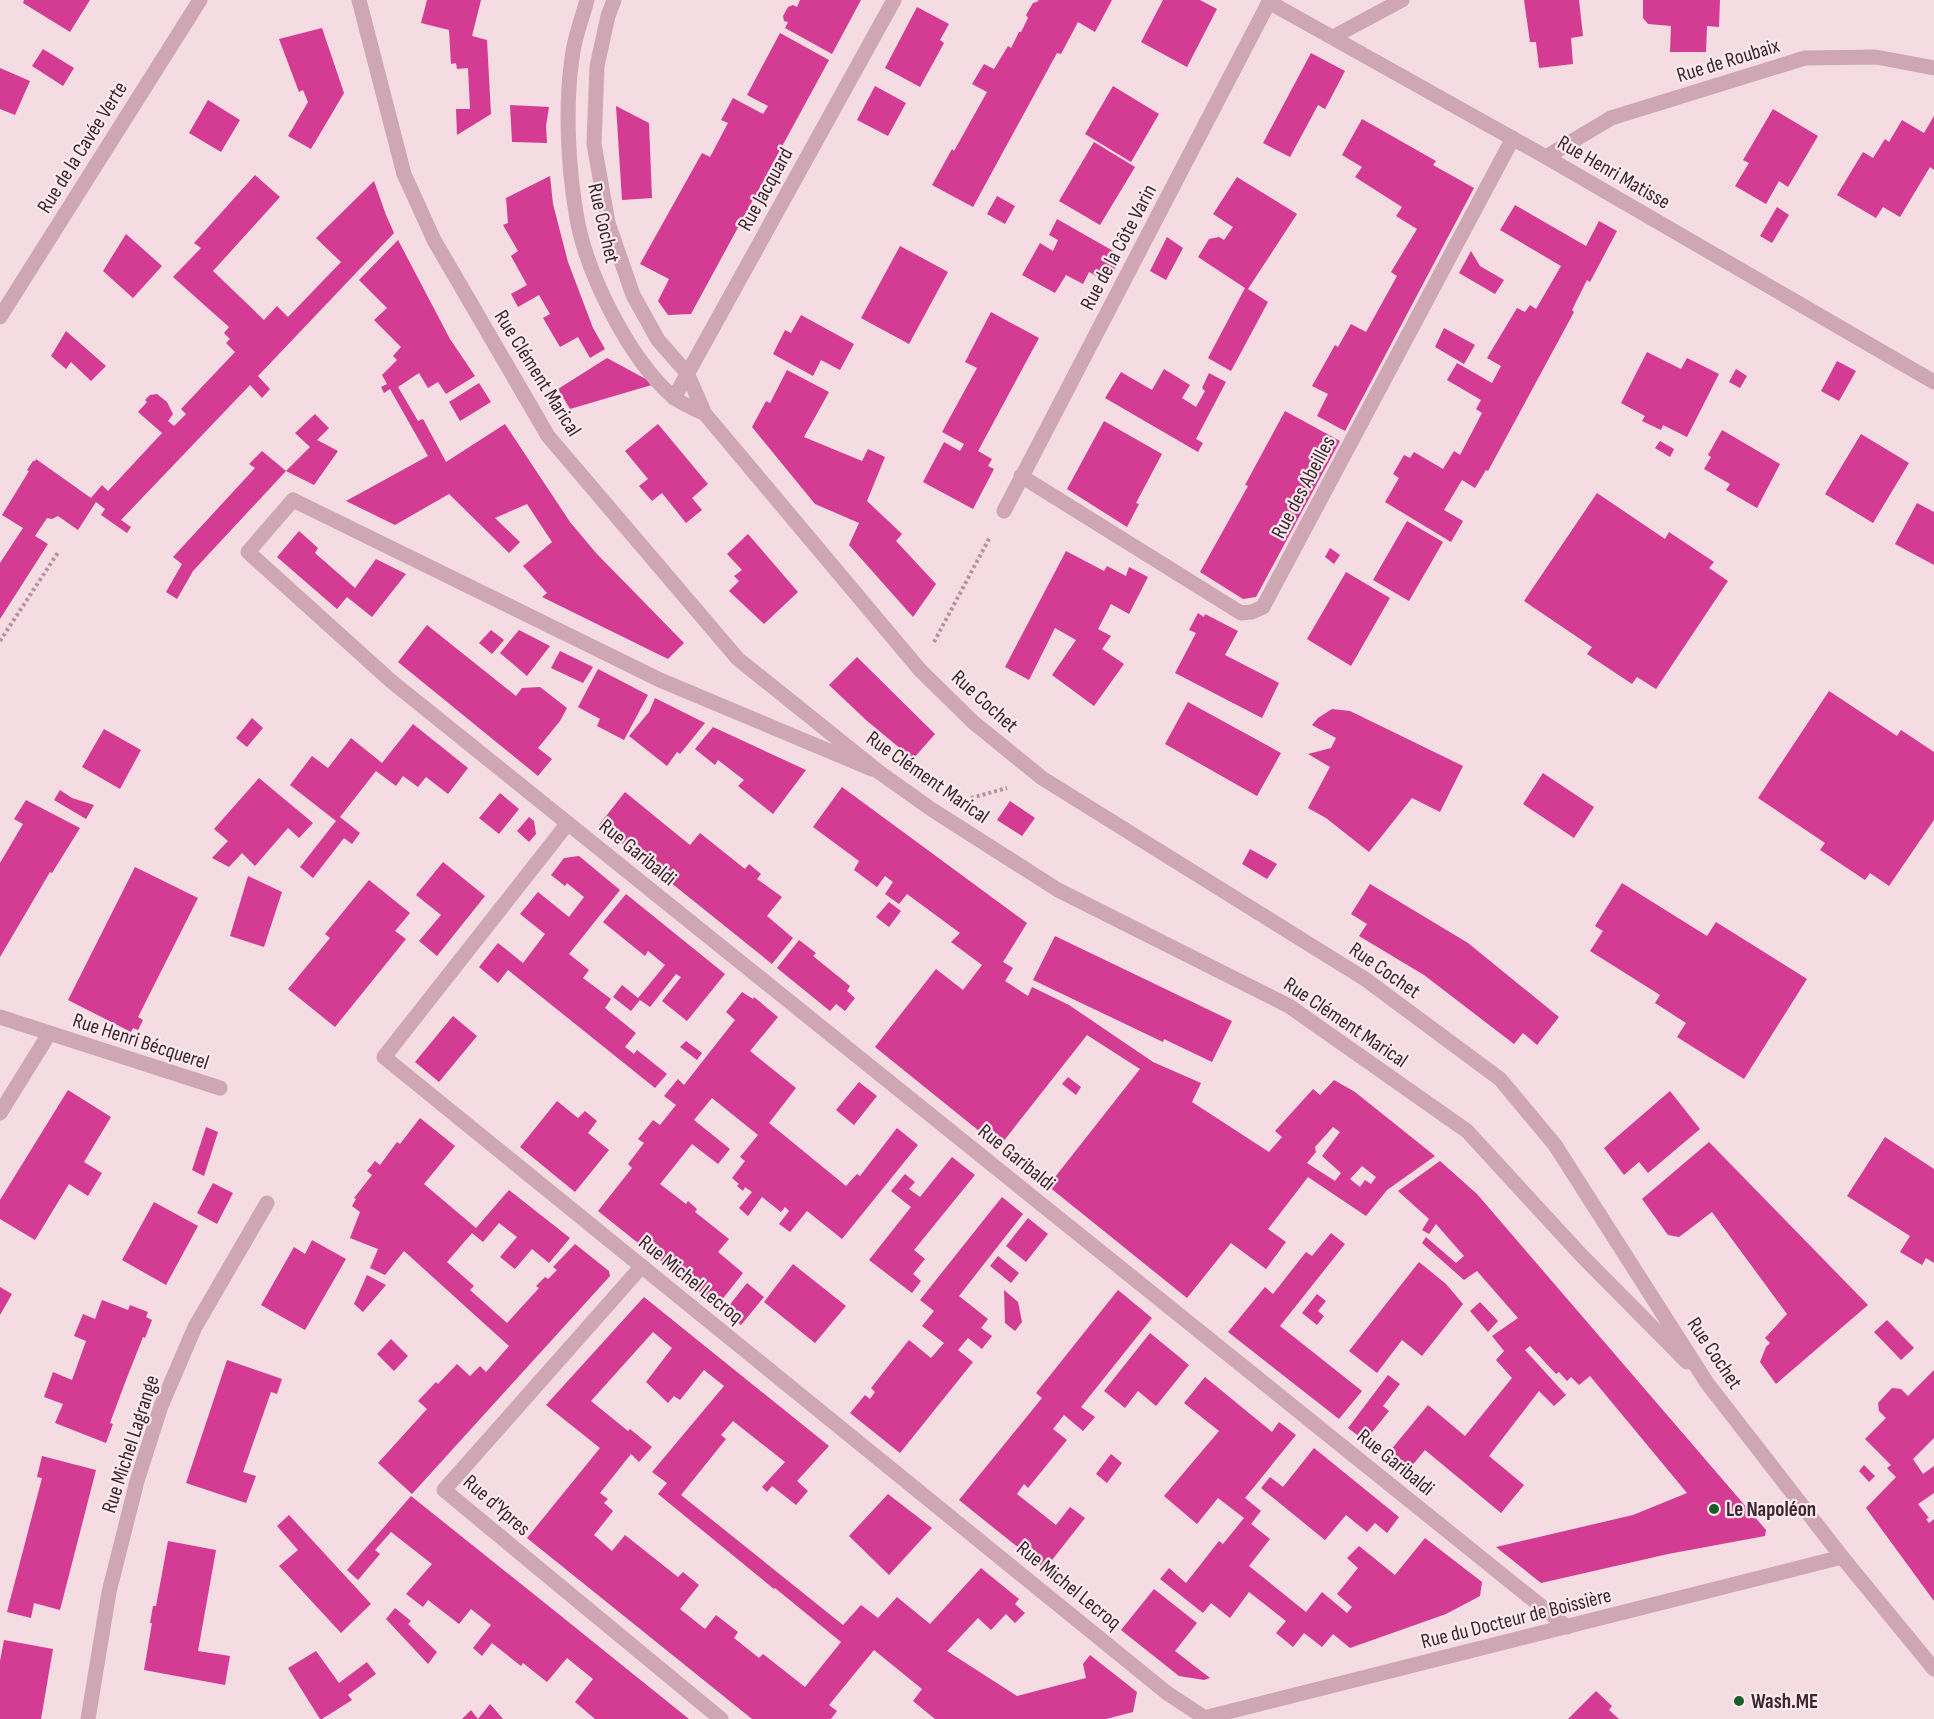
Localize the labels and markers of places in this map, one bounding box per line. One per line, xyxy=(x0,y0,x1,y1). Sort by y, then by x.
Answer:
place label: Le Napoléon xyxy=(1726,1497,1816,1522)
marker: Le Napoléon xyxy=(1707,1502,1721,1516)
place label: Wash.ME xyxy=(1751,1689,1818,1714)
marker: Wash.ME xyxy=(1732,1694,1746,1708)

